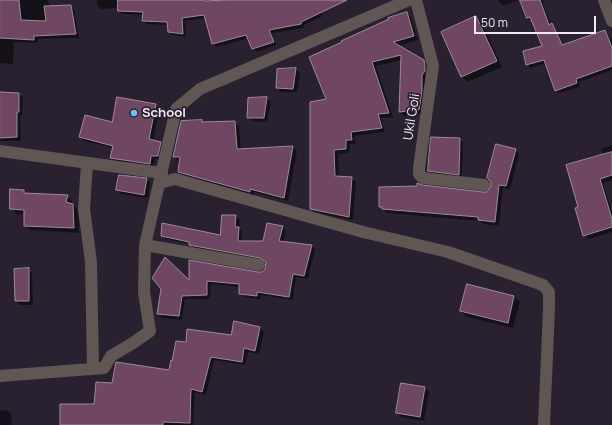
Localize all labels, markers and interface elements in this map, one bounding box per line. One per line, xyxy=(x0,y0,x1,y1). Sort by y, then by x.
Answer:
scale bar xyxy=(476,8,598,34)
text: 50 m xyxy=(481,14,508,31)
street label: Ukil Goli xyxy=(401,92,423,142)
place label: School xyxy=(142,105,186,121)
marker: School xyxy=(129,108,139,118)

